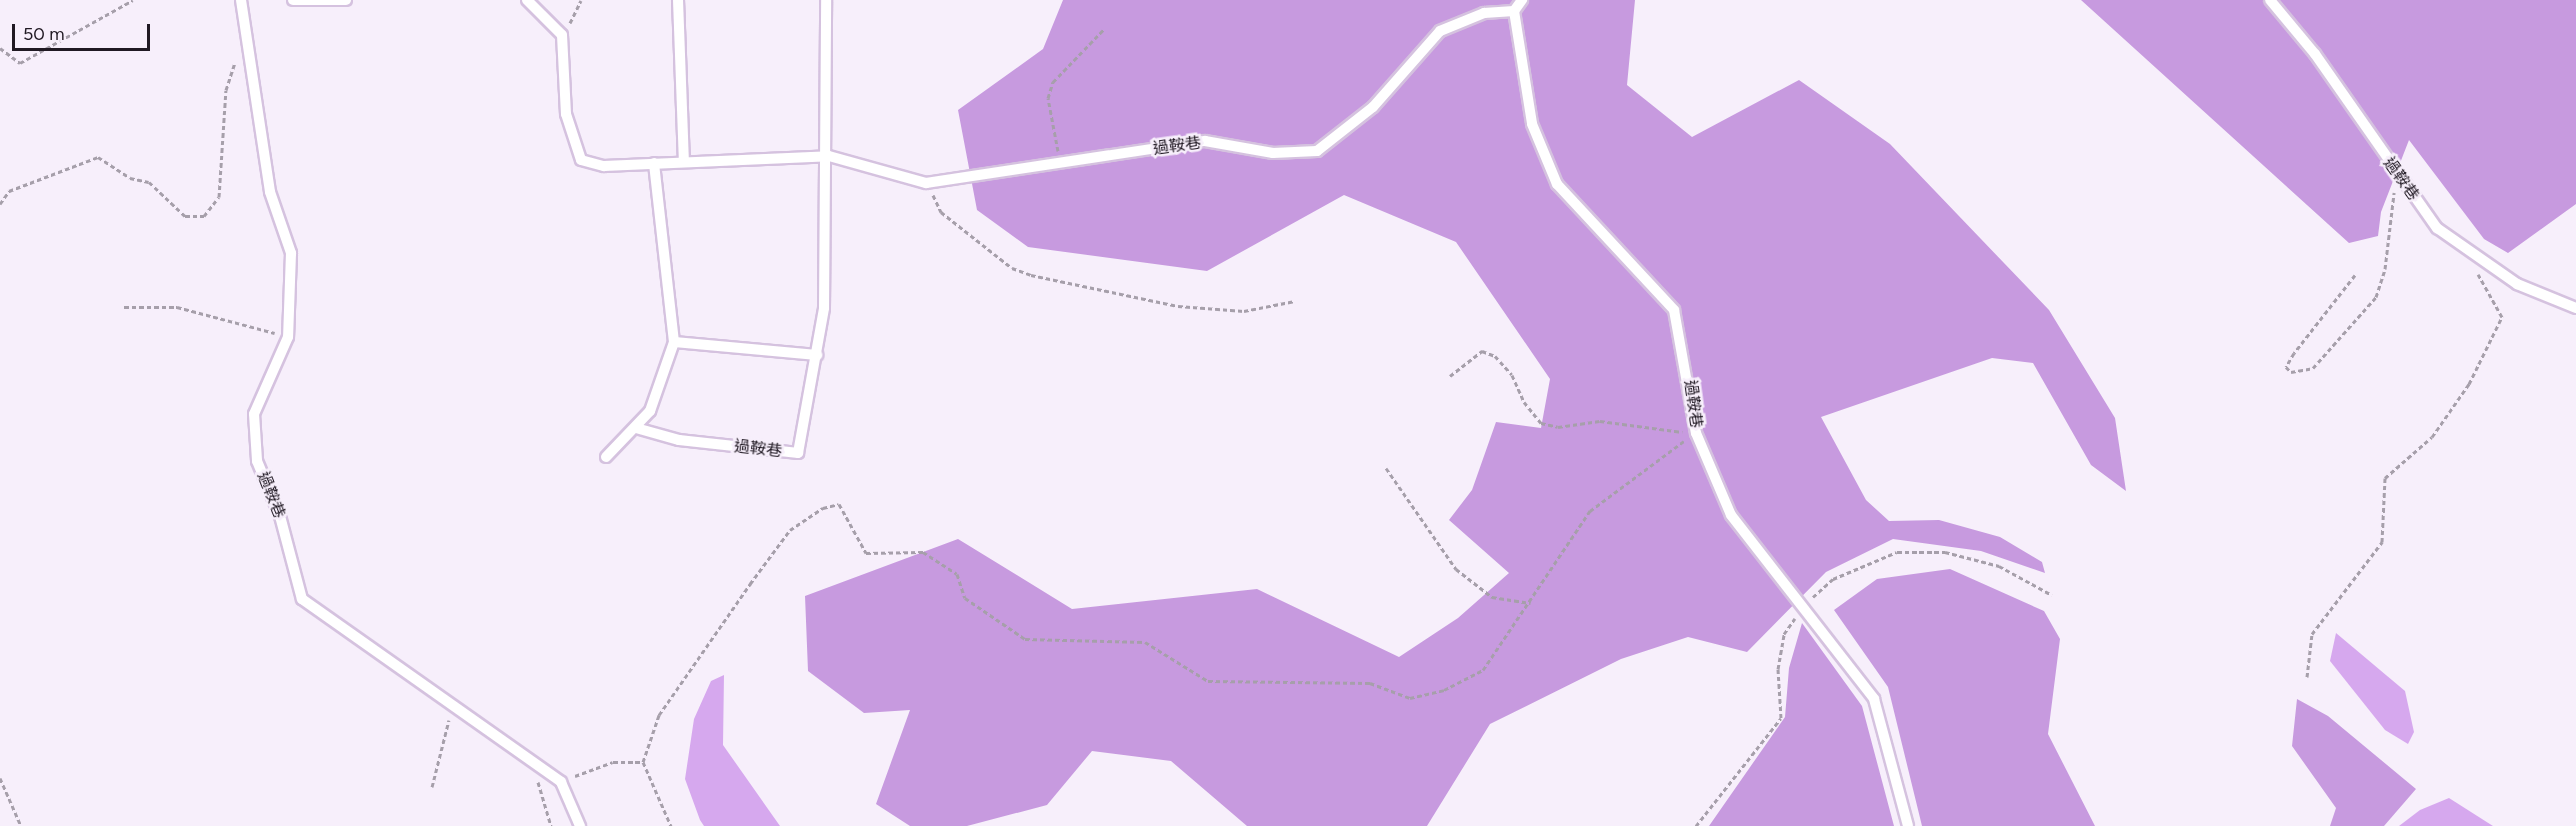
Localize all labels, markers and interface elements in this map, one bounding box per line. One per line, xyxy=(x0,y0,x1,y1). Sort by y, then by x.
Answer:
scale bar xyxy=(15,12,153,50)
text: 50 m xyxy=(23,23,65,45)
street label: 過鞍巷 xyxy=(1152,133,1202,159)
street label: 過鞍巷 xyxy=(2379,154,2423,204)
street label: 過鞍巷 xyxy=(1680,379,1706,429)
street label: 過鞍巷 xyxy=(733,437,783,461)
street label: 過鞍巷 xyxy=(253,469,289,521)

